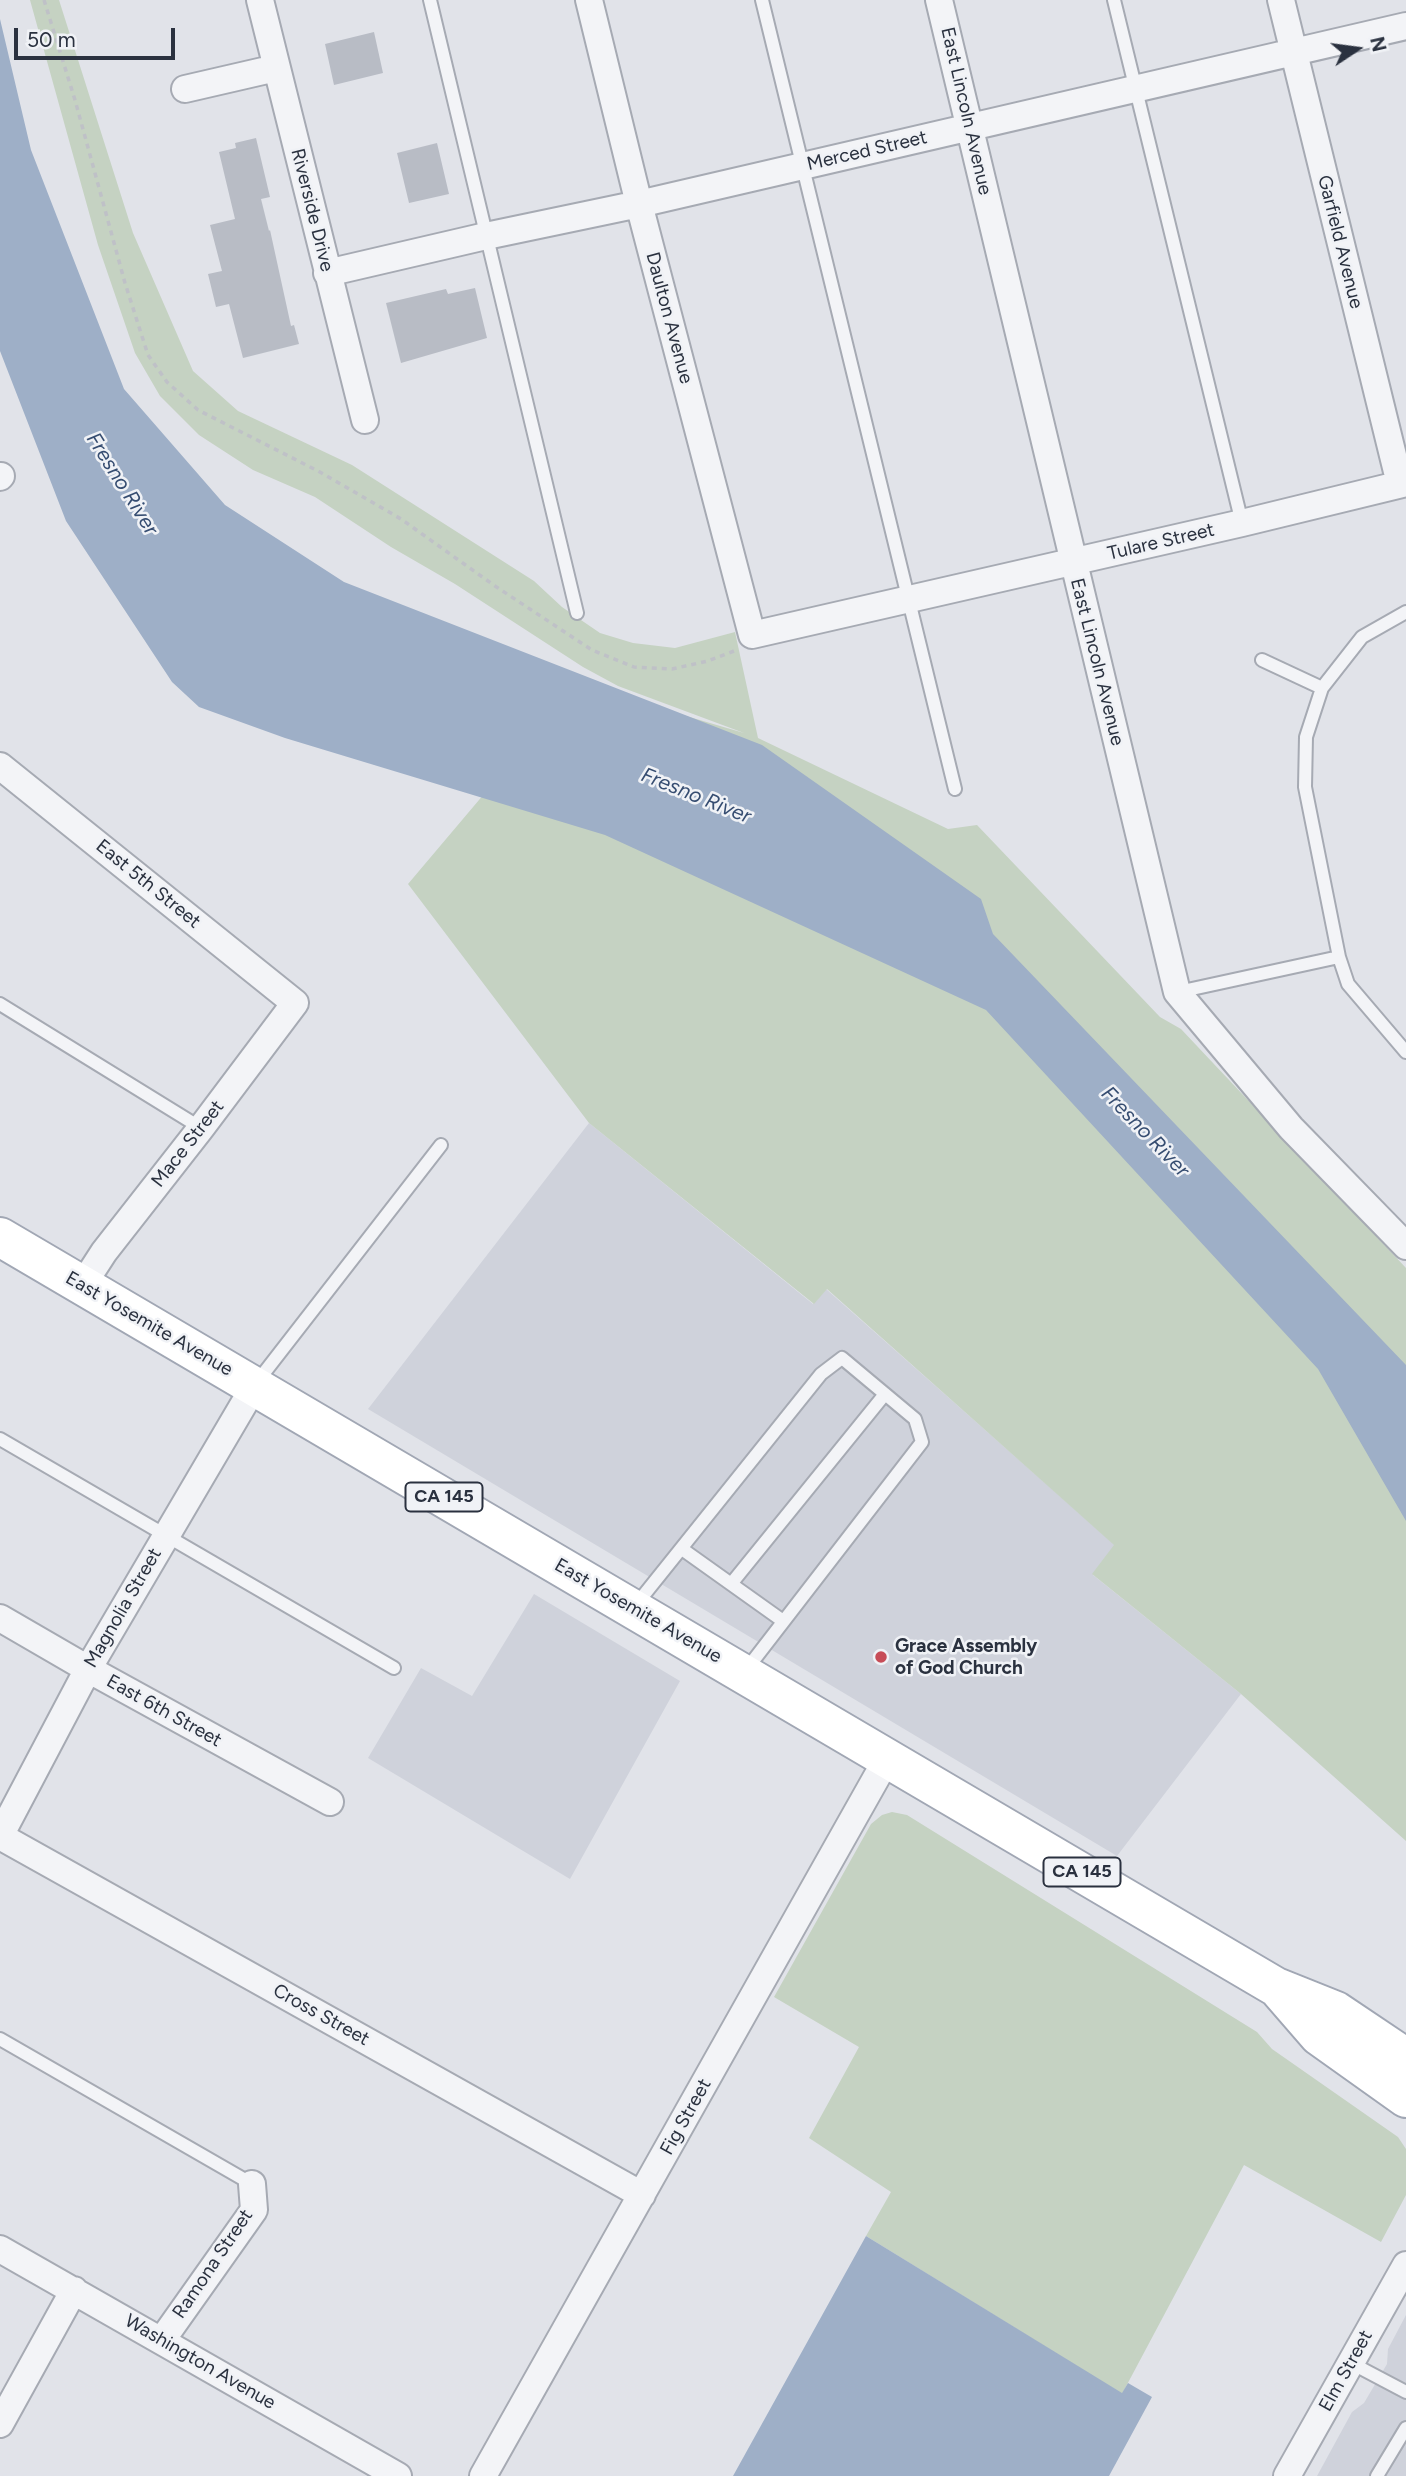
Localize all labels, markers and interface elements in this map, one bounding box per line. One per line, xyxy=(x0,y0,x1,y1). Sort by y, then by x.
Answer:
scale bar xyxy=(18,14,178,58)
north arrow xyxy=(1322,14,1392,84)
street label: East Lincoln Avenue xyxy=(936,25,996,197)
text: 50 m xyxy=(27,27,76,52)
text: N xyxy=(1365,34,1391,54)
street label: Merced Street xyxy=(805,126,929,176)
street label: Riverside Drive xyxy=(286,146,338,274)
street label: Garfield Avenue xyxy=(1312,173,1368,311)
street label: Daulton Avenue xyxy=(640,250,698,386)
water label: Fresno River xyxy=(81,428,163,540)
street label: Tulare Street xyxy=(1105,519,1217,565)
street label: East Lincoln Avenue xyxy=(1065,576,1129,748)
water label: Fresno River xyxy=(637,763,755,829)
street label: East 5th Street xyxy=(91,835,205,933)
water label: Fresno River xyxy=(1096,1081,1194,1183)
street label: Mace Street xyxy=(147,1096,229,1192)
street label: East Yosemite Avenue xyxy=(61,1267,237,1381)
road number: CA 145 xyxy=(406,1482,482,1512)
street label: Magnolia Street xyxy=(79,1544,167,1672)
street label: East Yosemite Avenue xyxy=(550,1554,726,1668)
place label: Grace Assembly of God Church xyxy=(895,1635,1037,1679)
marker: Grace Assembly of God Church xyxy=(873,1649,889,1665)
street label: East 6th Street xyxy=(102,1670,226,1752)
road number: CA 145 xyxy=(1044,1858,1120,1886)
street label: Cross Street xyxy=(269,1979,373,2051)
street label: Fig Street xyxy=(656,2075,716,2159)
street label: Ramona Street xyxy=(168,2205,258,2323)
street label: Washington Avenue xyxy=(120,2310,280,2414)
street label: Elm Street xyxy=(1314,2326,1378,2416)

